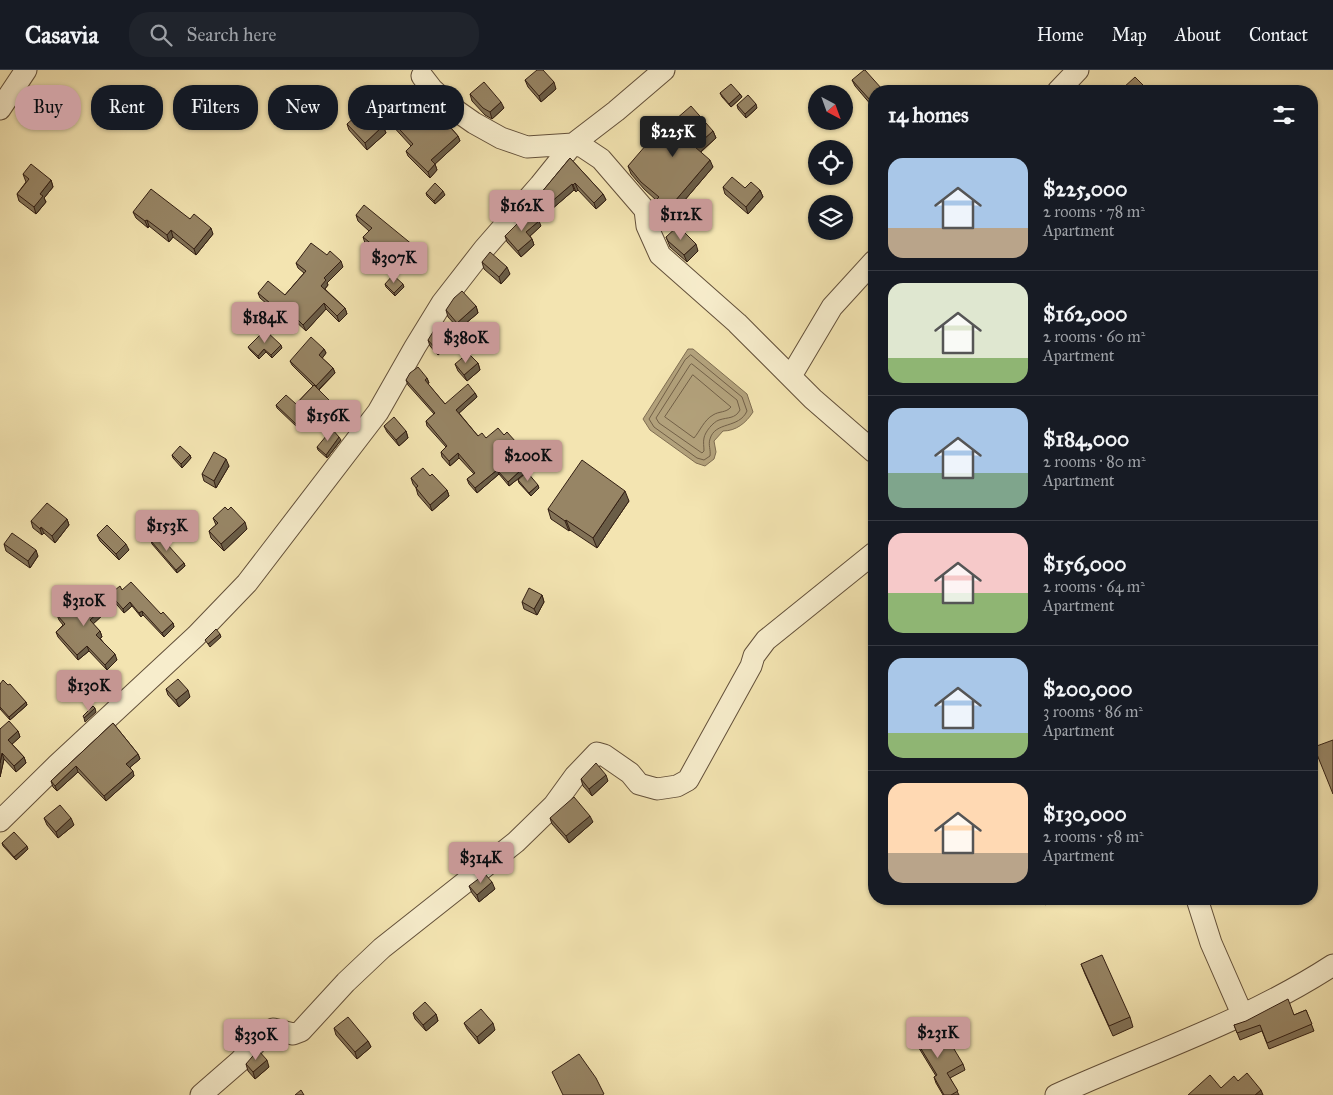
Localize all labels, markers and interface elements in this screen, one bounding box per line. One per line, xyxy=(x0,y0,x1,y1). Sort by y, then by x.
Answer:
search box xyxy=(129,12,479,57)
text: Casavia xyxy=(25,20,99,50)
icon: search xyxy=(147,21,175,49)
text: Search here xyxy=(187,23,276,46)
text: Home xyxy=(1037,24,1084,46)
text: Map xyxy=(1112,24,1147,46)
text: About xyxy=(1175,24,1221,46)
text: Contact xyxy=(1249,24,1308,46)
chip: Buy xyxy=(15,85,81,130)
chip: Rent xyxy=(91,85,163,130)
chip: Filters xyxy=(173,85,258,130)
chip: New xyxy=(268,85,338,130)
chip: Apartment xyxy=(348,85,464,130)
north arrow xyxy=(808,85,852,130)
map controls xyxy=(808,85,853,240)
icon: filters xyxy=(1270,101,1298,129)
text: 14 homes xyxy=(888,102,969,128)
pin: $225K xyxy=(638,116,708,158)
text: $225K xyxy=(651,122,695,141)
button: locate xyxy=(808,140,853,185)
text: $225,000 xyxy=(1043,176,1127,202)
icon: home xyxy=(928,178,988,238)
pin: $162K xyxy=(487,190,557,232)
button: layers xyxy=(808,195,853,240)
text: $162K xyxy=(500,196,544,215)
pin: $112K xyxy=(646,198,716,241)
text: 2 rooms · 78 m² xyxy=(1043,202,1145,221)
text: $112K xyxy=(660,205,702,224)
text: Apartment xyxy=(1043,221,1115,240)
pin: $307K xyxy=(359,242,429,284)
text: $307K xyxy=(371,248,417,267)
text: $162,000 xyxy=(1043,301,1128,327)
pin: $184K xyxy=(230,302,300,344)
icon: home xyxy=(928,303,988,363)
text: $184K xyxy=(243,308,287,327)
pin: $380K xyxy=(431,322,501,364)
text: 2 rooms · 60 m² xyxy=(1043,327,1145,346)
text: $380K xyxy=(443,328,489,347)
text: Apartment xyxy=(1043,346,1115,365)
pin: $156K xyxy=(293,400,363,442)
text: $156K xyxy=(307,406,349,425)
text: $184,000 xyxy=(1043,426,1129,452)
icon: home xyxy=(928,428,988,488)
pin: $200K xyxy=(493,440,563,482)
text: $200K xyxy=(504,446,552,465)
text: 2 rooms · 80 m² xyxy=(1043,452,1146,471)
text: Apartment xyxy=(1043,471,1115,490)
pin: $153K xyxy=(132,510,202,552)
text: $153K xyxy=(147,516,188,535)
text: $156,000 xyxy=(1043,551,1126,577)
icon: home xyxy=(928,553,988,613)
text: 2 rooms · 64 m² xyxy=(1043,577,1145,596)
pin: $310K xyxy=(49,584,119,627)
text: $310K xyxy=(63,591,105,610)
text: Apartment xyxy=(1043,596,1115,615)
pin: $130K xyxy=(54,670,124,712)
text: $130K xyxy=(68,676,110,695)
text: $200,000 xyxy=(1043,676,1133,702)
icon: home xyxy=(928,678,988,738)
text: 3 rooms · 86 m² xyxy=(1043,702,1143,721)
text: Apartment xyxy=(1043,721,1115,740)
text: $130,000 xyxy=(1043,801,1127,827)
icon: home xyxy=(928,803,988,863)
text: 2 rooms · 58 m² xyxy=(1043,827,1144,846)
pin: $314K xyxy=(446,842,516,884)
text: Apartment xyxy=(1043,846,1115,865)
text: $314K xyxy=(460,848,502,867)
pin: $231K xyxy=(903,1016,973,1059)
pin: $330K xyxy=(221,1018,291,1061)
text: $231K xyxy=(917,1023,959,1042)
text: $330K xyxy=(234,1025,278,1044)

